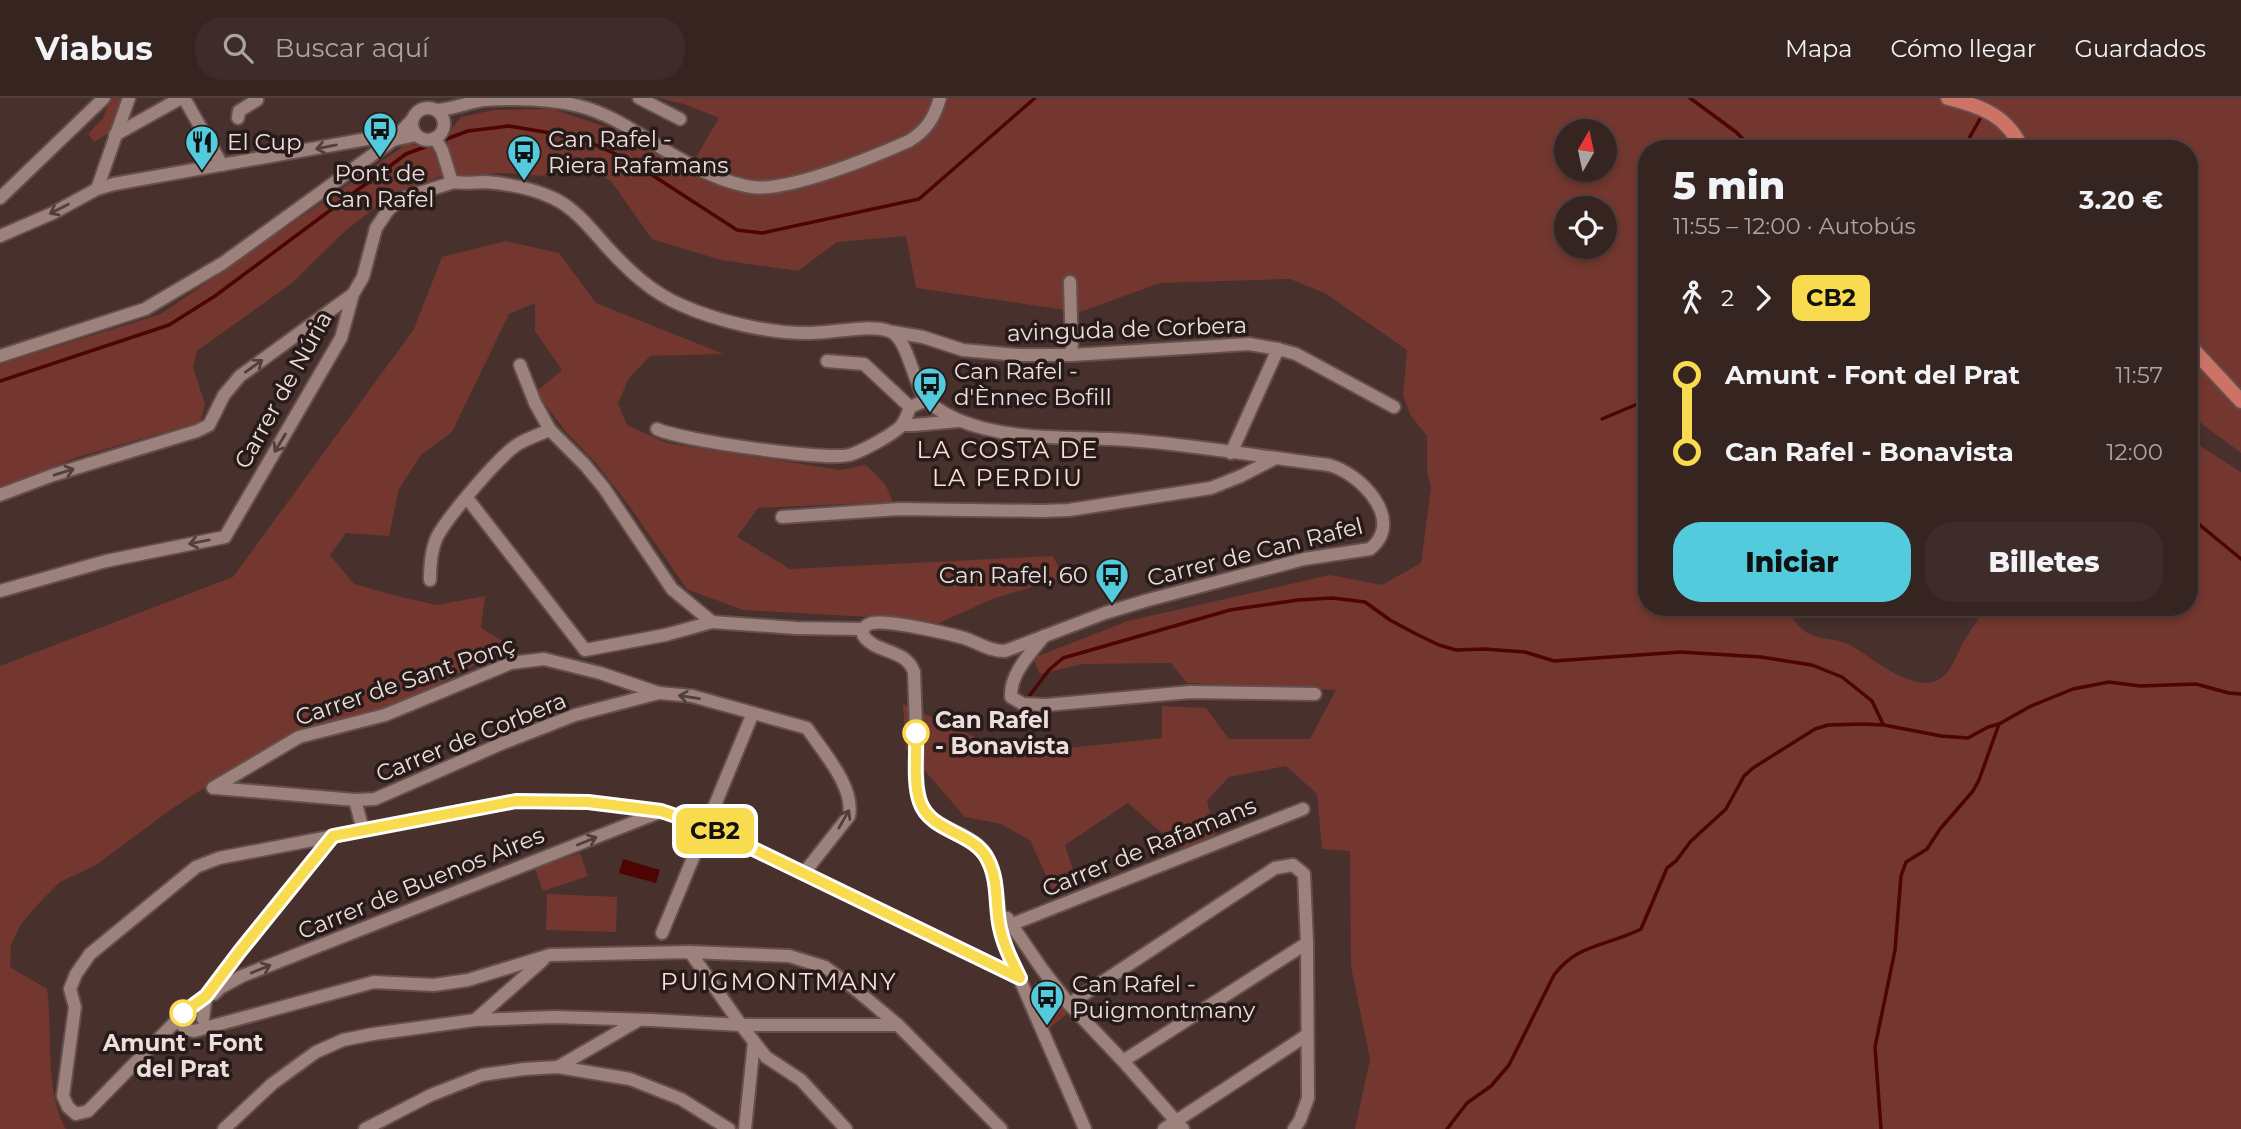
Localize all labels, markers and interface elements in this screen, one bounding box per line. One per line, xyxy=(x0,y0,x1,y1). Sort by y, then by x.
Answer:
search box xyxy=(195,17,685,80)
text: Viabus xyxy=(35,28,153,68)
icon: search xyxy=(219,29,257,67)
text: Buscar aquí xyxy=(275,32,429,64)
text: Mapa xyxy=(1785,34,1852,63)
text: Cómo llegar xyxy=(1890,34,2036,63)
text: Guardados xyxy=(2074,34,2206,63)
bus stop icon: Pont de Can Rafel xyxy=(361,110,399,159)
north arrow xyxy=(1554,119,1617,182)
map controls xyxy=(1554,119,1617,259)
restaurant icon: El Cup xyxy=(183,123,221,172)
place label: Can Rafel - Riera Rafamans xyxy=(548,125,729,179)
place label: El Cup xyxy=(227,128,302,156)
bus stop icon: Can Rafel - Riera Rafamans xyxy=(505,133,543,182)
one-way arrow xyxy=(315,141,338,155)
place label: Pont de Can Rafel xyxy=(325,159,435,213)
text: 5 min xyxy=(1673,162,1785,209)
text: 3.20 € xyxy=(2079,184,2163,216)
button: locate xyxy=(1554,196,1617,259)
one-way arrow xyxy=(49,202,69,216)
text: 11:55 – 12:00 · Autobús xyxy=(1673,212,1916,240)
icon: walk xyxy=(1673,279,1711,317)
icon: forward xyxy=(1744,279,1782,317)
text: CB2 xyxy=(1806,283,1856,312)
text: 2 xyxy=(1721,284,1734,312)
street label: Carrer de Núria xyxy=(228,307,338,473)
street label: avinguda de Corbera xyxy=(1007,311,1247,347)
place label: Can Rafel - d'Ènnec Bofill xyxy=(954,357,1112,411)
one-way arrow xyxy=(244,359,262,374)
text: Amunt - Font del Prat xyxy=(1725,359,2020,391)
text: 11:57 xyxy=(2115,361,2163,389)
bus stop icon: Can Rafel - d'Ènnec Bofill xyxy=(911,365,949,414)
one-way arrow xyxy=(273,432,287,452)
district label: LA COSTA DE LA PERDIU xyxy=(917,435,1099,492)
text: Can Rafel - Bonavista xyxy=(1725,436,2014,468)
text: 12:00 xyxy=(2106,438,2163,466)
one-way arrow xyxy=(53,464,75,477)
street label: Carrer de Can Rafel xyxy=(1144,512,1366,592)
button: Iniciar xyxy=(1673,522,1911,602)
button: Billetes xyxy=(1925,522,2163,602)
one-way arrow xyxy=(188,536,211,549)
bus stop icon: Can Rafel, 60 xyxy=(1093,556,1131,605)
place label: Can Rafel, 60 xyxy=(939,561,1088,589)
street label: Carrer de Sant Ponç xyxy=(292,630,518,732)
street label: Carrer de Corbera xyxy=(372,686,570,788)
one-way arrow xyxy=(678,690,701,703)
place label: Can Rafel - Bonavista xyxy=(935,706,1070,760)
marker: Can Rafel - Bonavista xyxy=(903,720,929,746)
street label: Carrer de Rafamans xyxy=(1038,791,1260,903)
line badge: CB2 xyxy=(675,808,755,854)
one-way arrow xyxy=(837,809,851,829)
text: CB2 xyxy=(690,816,740,845)
street label: Carrer de Buenos Aires xyxy=(294,821,548,945)
one-way arrow xyxy=(575,833,597,846)
one-way arrow xyxy=(250,961,271,974)
district label: PUIGMONTMANY xyxy=(661,967,897,996)
place label: Can Rafel - Puigmontmany xyxy=(1072,970,1256,1024)
bus stop icon: Can Rafel - Puigmontmany xyxy=(1028,978,1066,1027)
marker: Amunt - Font del Prat xyxy=(170,1000,196,1026)
place label: Amunt - Font del Prat xyxy=(102,1029,263,1083)

